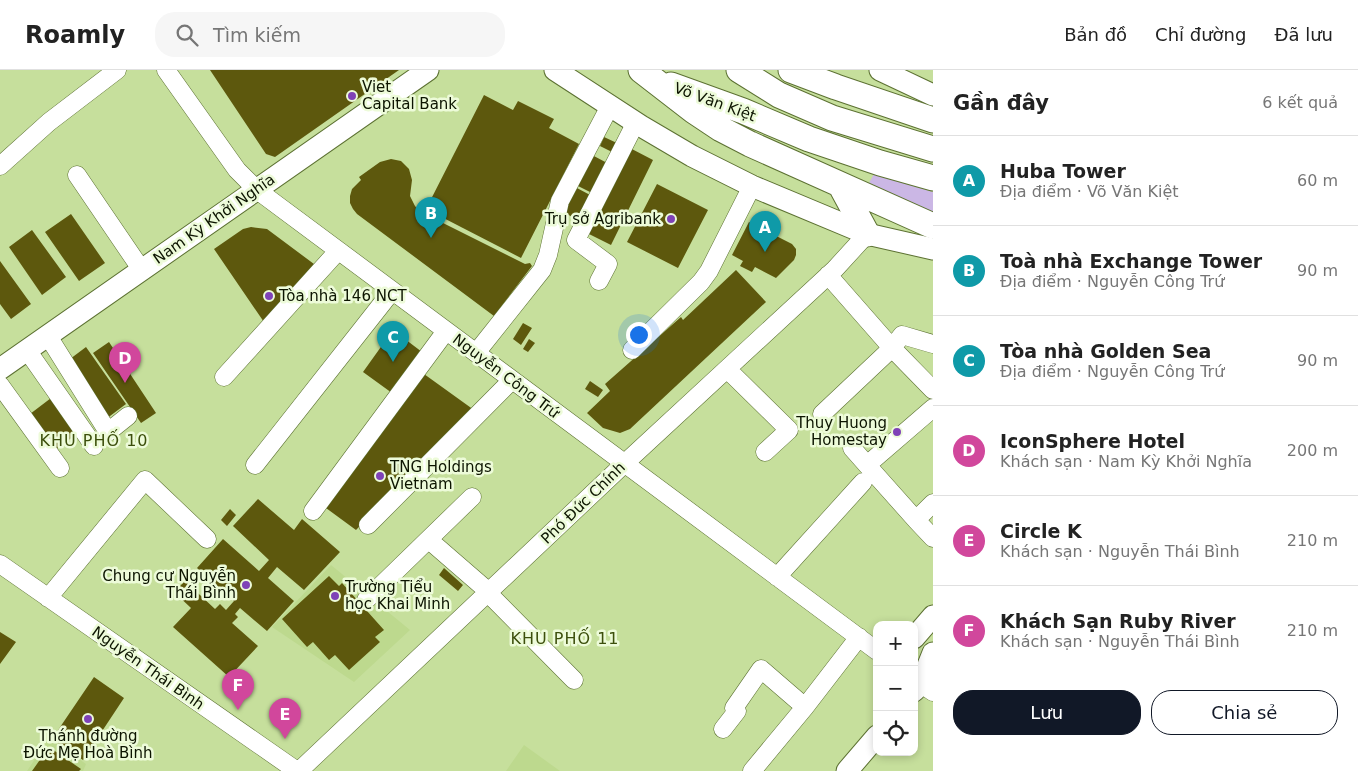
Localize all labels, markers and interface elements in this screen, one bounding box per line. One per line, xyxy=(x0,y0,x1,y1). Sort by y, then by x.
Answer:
search box xyxy=(155,12,505,57)
text: Roamly xyxy=(25,21,125,49)
icon: search xyxy=(173,21,201,49)
text: Tìm kiếm xyxy=(213,24,301,46)
text: Bản đồ xyxy=(1064,24,1127,45)
text: Chỉ đường xyxy=(1155,24,1246,45)
text: Đã lưu xyxy=(1274,24,1333,45)
place label: Viet Capital Bank xyxy=(362,78,457,113)
street label: Võ Văn Kiệt xyxy=(672,79,759,125)
marker: Viet Capital Bank xyxy=(346,90,358,102)
text: Gần đây xyxy=(953,91,1049,115)
text: 6 kết quả xyxy=(1262,93,1338,112)
text: Huba Tower xyxy=(1000,160,1126,182)
street label: Nam Kỳ Khởi Nghĩa xyxy=(150,170,278,268)
text: A xyxy=(963,171,975,190)
text: 60 m xyxy=(1297,171,1338,190)
text: Địa điểm · Võ Văn Kiệt xyxy=(1000,182,1179,201)
pin: B xyxy=(415,197,447,238)
place label: Trụ sở Agribank xyxy=(544,210,661,228)
pin: A xyxy=(749,211,781,252)
marker: Trụ sở Agribank xyxy=(665,213,677,225)
text: Toà nhà Exchange Tower xyxy=(1000,250,1262,272)
text: B xyxy=(963,261,975,280)
text: 90 m xyxy=(1297,261,1338,280)
text: Địa điểm · Nguyễn Công Trứ xyxy=(1000,272,1224,291)
place label: Tòa nhà 146 NCT xyxy=(278,287,407,305)
marker: Tòa nhà 146 NCT xyxy=(263,290,275,302)
pin: C xyxy=(377,321,409,362)
your location xyxy=(626,322,652,348)
street label: Nguyễn Công Trứ xyxy=(449,330,564,423)
text: Tòa nhà Golden Sea xyxy=(1000,340,1211,362)
pin: D xyxy=(109,342,141,383)
text: C xyxy=(963,351,975,370)
text: 90 m xyxy=(1297,351,1338,370)
text: Địa điểm · Nguyễn Công Trứ xyxy=(1000,362,1224,381)
place label: Thuy Huong Homestay xyxy=(795,414,887,449)
marker: Thuy Huong Homestay xyxy=(891,426,903,438)
district label: KHU PHỐ 10 xyxy=(39,429,149,450)
text: IconSphere Hotel xyxy=(1000,430,1185,452)
text: D xyxy=(962,441,976,460)
text: 200 m xyxy=(1287,441,1338,460)
text: Khách sạn · Nam Kỳ Khởi Nghĩa xyxy=(1000,452,1252,471)
place label: TNG Holdings Vietnam xyxy=(389,458,492,493)
street label: Phó Đức Chính xyxy=(537,458,629,548)
marker: TNG Holdings Vietnam xyxy=(374,470,386,482)
text: Circle K xyxy=(1000,520,1082,542)
text: E xyxy=(964,531,974,550)
text: 210 m xyxy=(1287,531,1338,550)
text: Khách sạn · Nguyễn Thái Bình xyxy=(1000,542,1240,561)
place label: Chung cư Nguyễn Thái Bình xyxy=(102,567,236,602)
place label: Trường Tiểu học Khai Minh xyxy=(344,578,450,613)
marker: Chung cư Nguyễn Thái Bình xyxy=(240,579,252,591)
marker: Trường Tiểu học Khai Minh xyxy=(329,590,341,602)
text: Khách Sạn Ruby River xyxy=(1000,610,1236,632)
map controls xyxy=(873,621,918,756)
button: + xyxy=(873,621,918,666)
text: F xyxy=(964,621,974,640)
text: 210 m xyxy=(1287,621,1338,640)
street label: Nguyễn Thái Bình xyxy=(88,623,208,713)
district label: KHU PHỐ 11 xyxy=(510,627,620,648)
text: Khách sạn · Nguyễn Thái Bình xyxy=(1000,632,1240,651)
button: − xyxy=(873,666,918,711)
pin: F xyxy=(222,669,254,710)
button: Lưu xyxy=(953,690,1141,735)
button: Chia sẻ xyxy=(1151,690,1338,735)
pin: E xyxy=(269,698,301,739)
button: locate xyxy=(873,711,918,756)
marker: Thánh đường Đức Mẹ Hoà Bình xyxy=(82,713,94,725)
place label: Thánh đường Đức Mẹ Hoà Bình xyxy=(24,727,152,762)

